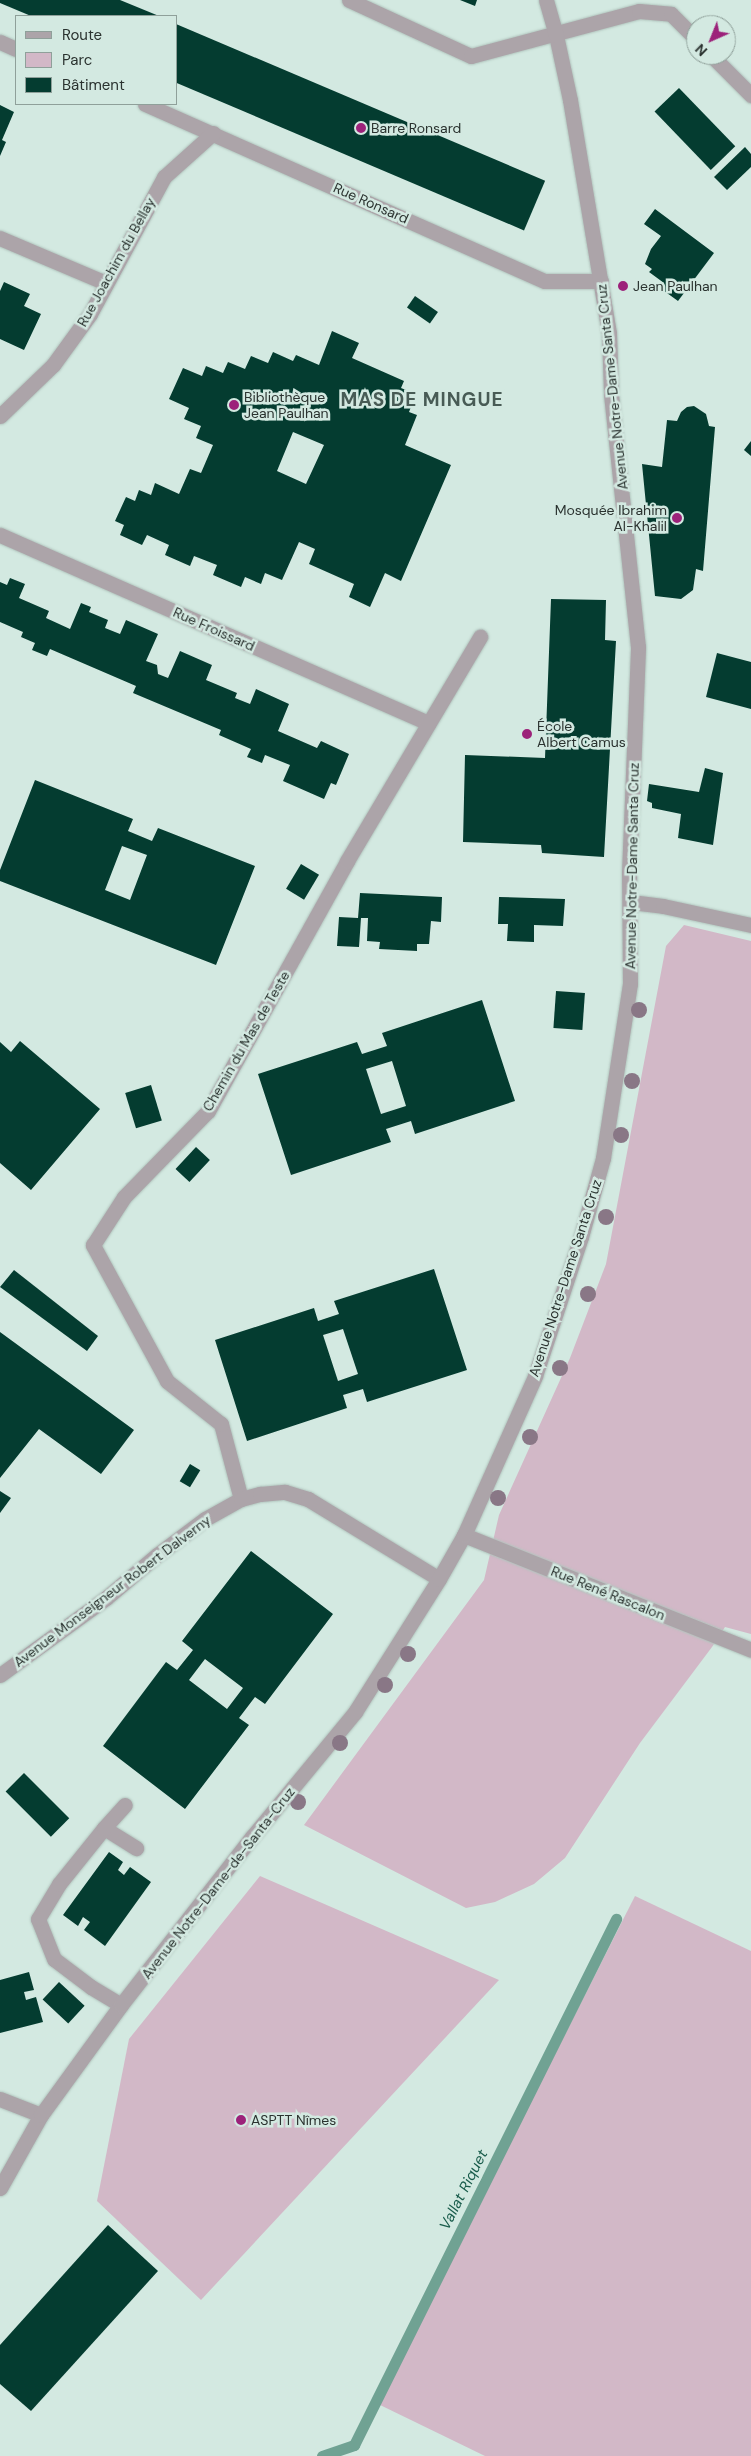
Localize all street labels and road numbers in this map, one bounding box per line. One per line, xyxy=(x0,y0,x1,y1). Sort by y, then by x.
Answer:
street label: Rue Ronsard xyxy=(331,179,411,227)
street label: Rue Joachim du Bellay xyxy=(74,195,158,329)
street label: Avenue Notre-Dame Santa Cruz xyxy=(593,283,631,491)
street label: Rue Froissard xyxy=(171,604,257,654)
street label: Avenue Notre-Dame Santa Cruz xyxy=(622,763,642,969)
street label: Chemin du Mas de Teste xyxy=(199,968,293,1114)
street label: Avenue Notre-Dame Santa Cruz xyxy=(525,1177,605,1379)
street label: Avenue Monseigneur Robert Dalverny xyxy=(10,1511,214,1671)
street label: Rue René Rascalon xyxy=(549,1562,667,1624)
street label: Avenue Notre-Dame-de-Santa-Cruz xyxy=(138,1784,298,1982)

